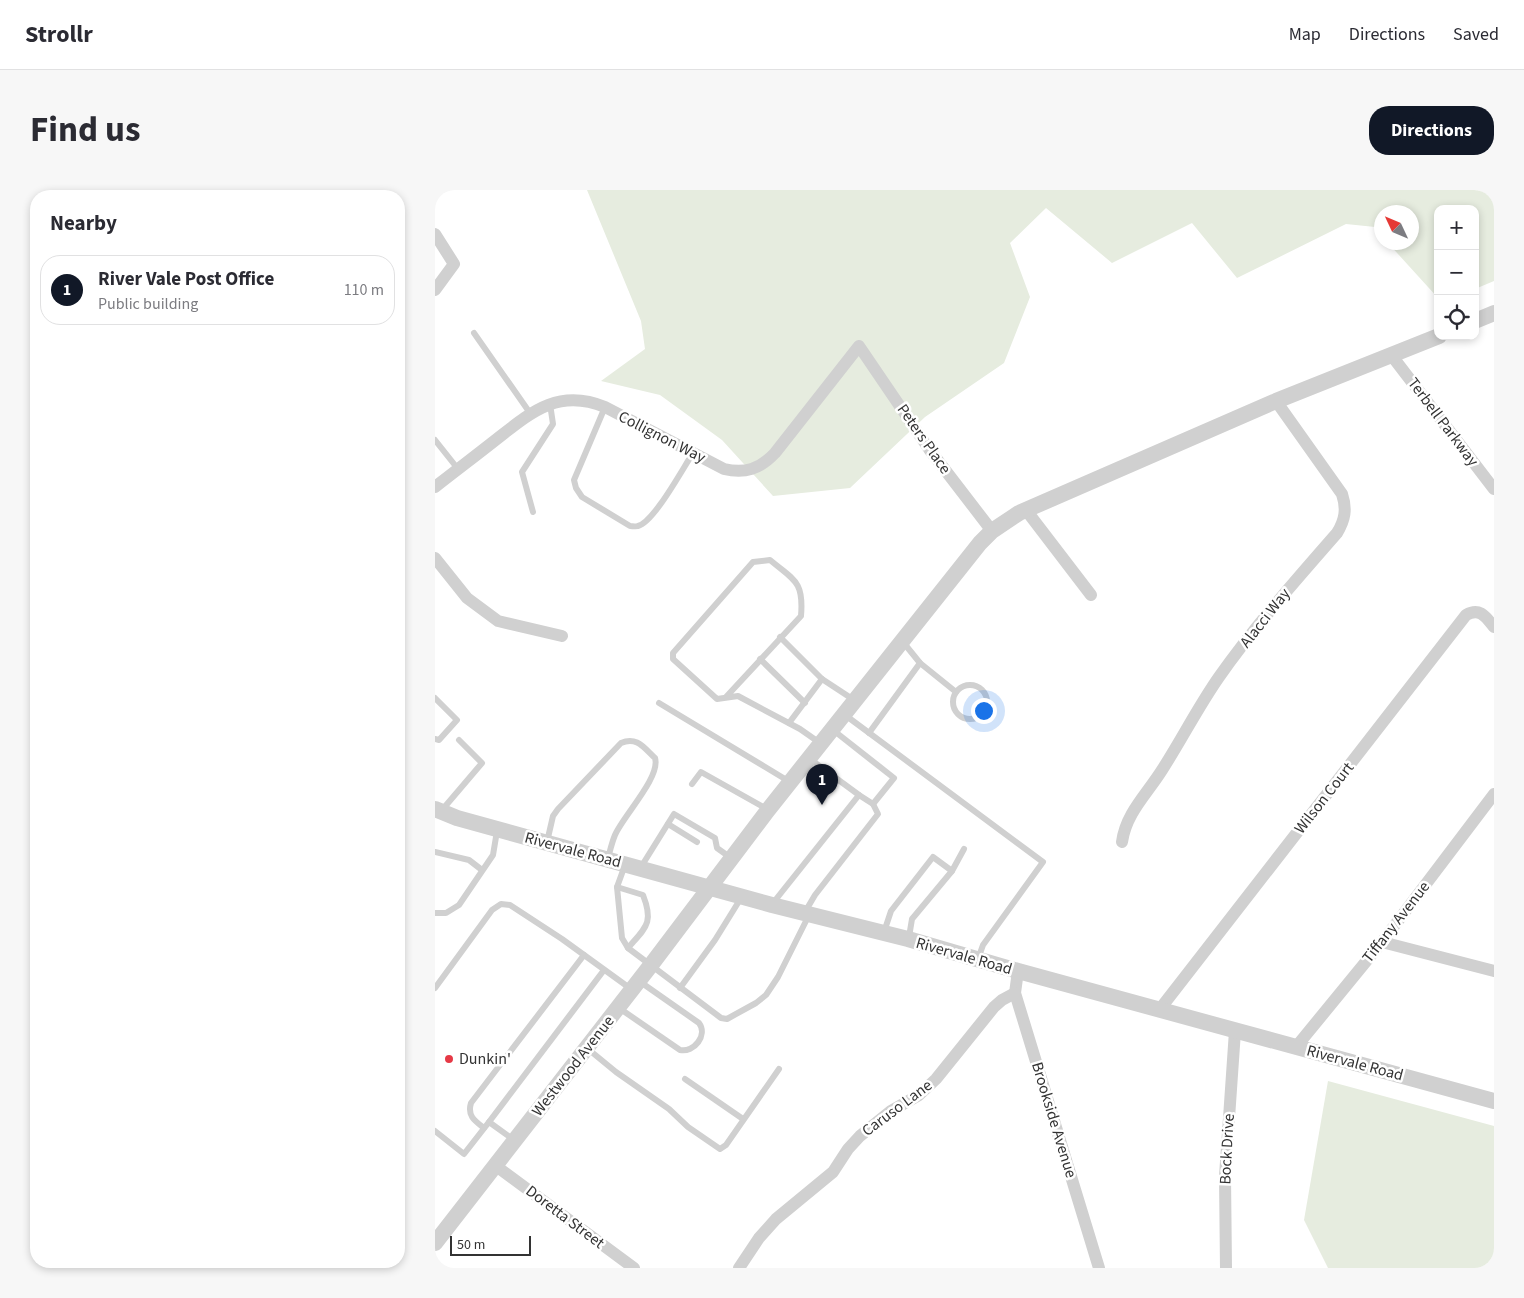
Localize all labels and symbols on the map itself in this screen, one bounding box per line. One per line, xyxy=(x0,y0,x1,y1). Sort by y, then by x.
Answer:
north arrow xyxy=(1374,205,1419,250)
street label: Terbell Parkway xyxy=(1402,373,1484,471)
street label: Peters Place xyxy=(892,399,956,479)
street label: Collignon Way xyxy=(615,406,710,469)
street label: Alacci Way xyxy=(1235,583,1296,652)
your location xyxy=(971,698,997,724)
street label: Wilson Court xyxy=(1289,757,1359,838)
pin: 1 xyxy=(806,764,838,805)
street label: Rivervale Road xyxy=(522,827,624,873)
street label: Tiffany Avenue xyxy=(1357,876,1435,967)
street label: Rivervale Road xyxy=(913,932,1015,980)
street label: Westwood Avenue xyxy=(527,1011,619,1121)
street label: Rivervale Road xyxy=(1304,1040,1406,1086)
place label: Dunkin' xyxy=(459,1048,511,1070)
marker: Dunkin' xyxy=(443,1053,455,1065)
street label: Brookside Avenue xyxy=(1026,1059,1082,1181)
street label: Caruso Lane xyxy=(857,1074,937,1142)
street label: Bock Drive xyxy=(1214,1113,1240,1185)
street label: Doretta Street xyxy=(521,1180,609,1254)
scale bar xyxy=(450,1233,531,1256)

